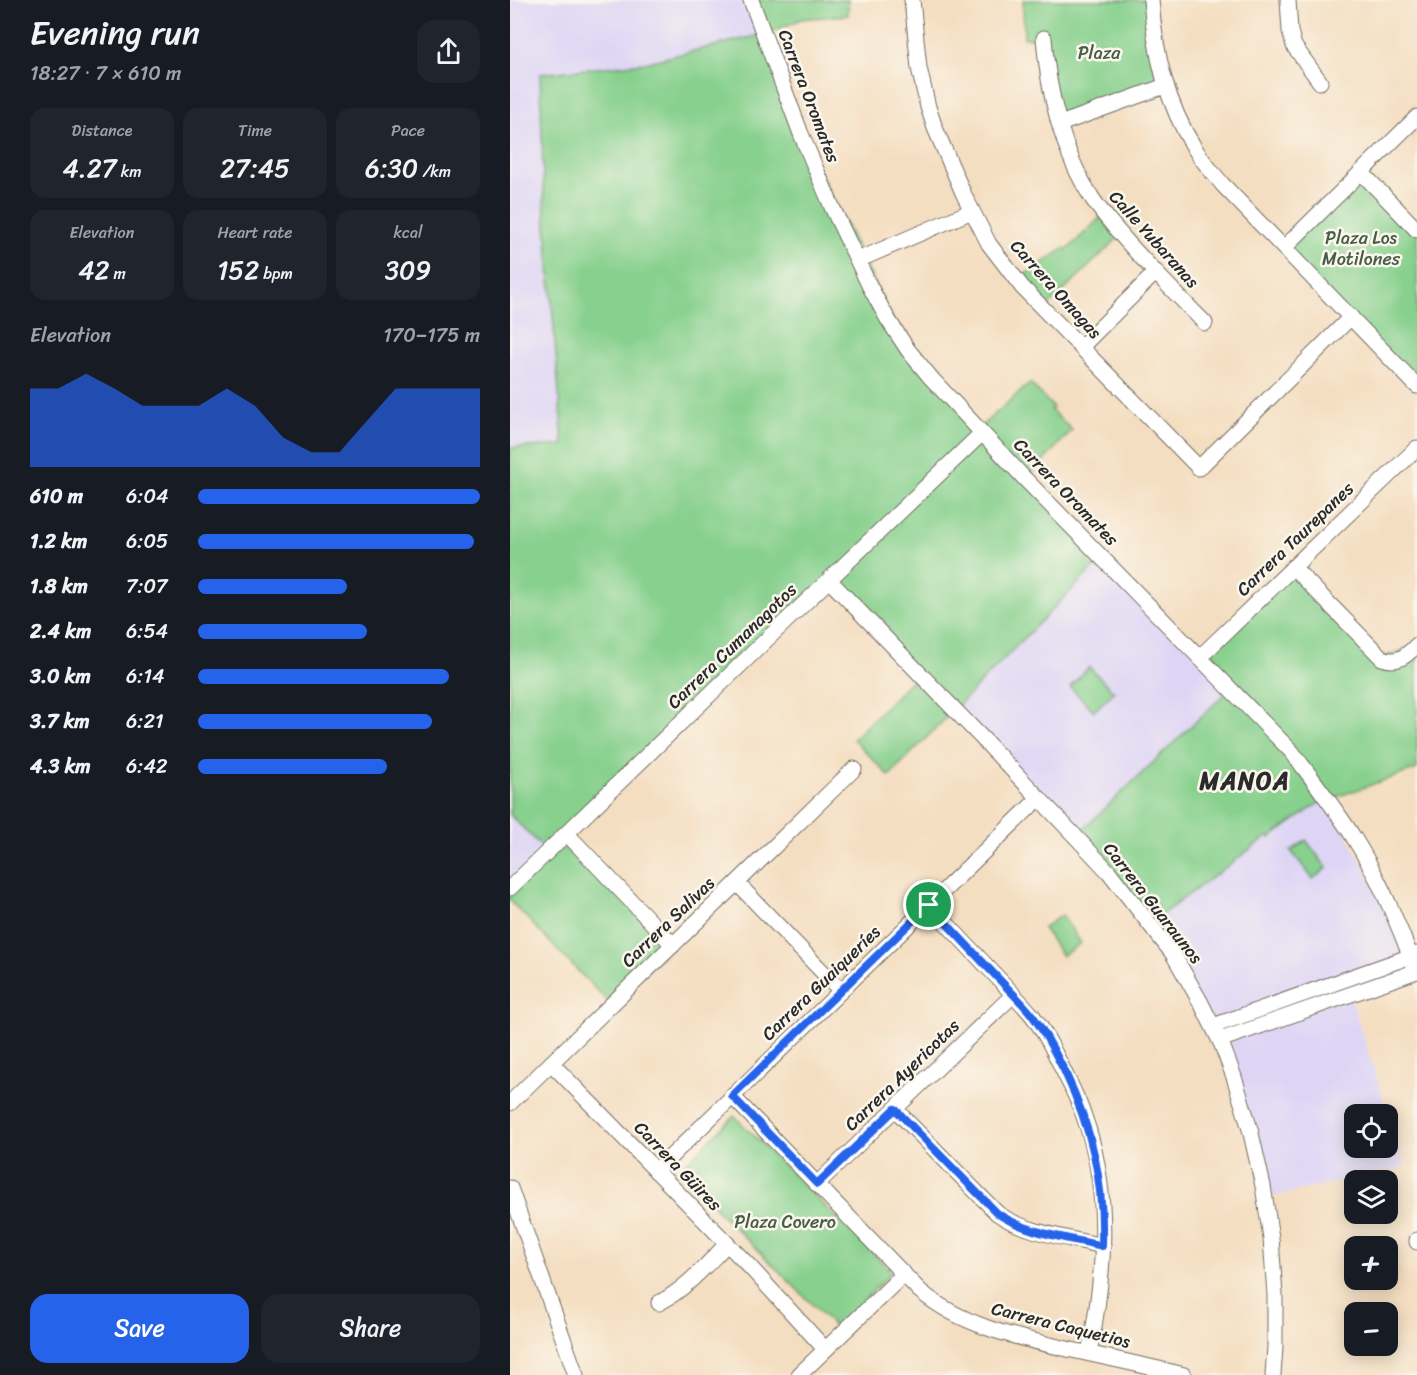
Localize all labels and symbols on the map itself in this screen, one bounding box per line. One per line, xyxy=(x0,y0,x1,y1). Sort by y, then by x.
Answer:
street label: Carrera Oromates xyxy=(769,25,849,168)
park label: Plaza xyxy=(1078,37,1121,69)
street label: Calle Yubaranas xyxy=(1101,182,1208,296)
park label: Plaza Los Motilones xyxy=(1322,222,1401,275)
street label: Carrera Omagas xyxy=(1002,232,1110,347)
street label: Carrera Oromates xyxy=(1006,430,1127,554)
street label: Carrera Taurepanes xyxy=(1228,473,1362,604)
street label: Carrera Cumanagotos xyxy=(659,574,805,717)
district label: MANOA xyxy=(1199,760,1290,802)
street label: Carrera Guaraunos xyxy=(1095,835,1211,971)
street label: Carrera Salivas xyxy=(614,868,723,975)
pin xyxy=(903,879,954,930)
street label: Carrera Guaiqueríes xyxy=(754,917,889,1049)
street label: Carrera Ayericotas xyxy=(837,1010,968,1139)
street label: Carrera Güires xyxy=(626,1113,730,1219)
park label: Plaza Covero xyxy=(734,1206,836,1238)
street label: Carrera Caquetios xyxy=(988,1292,1134,1358)

